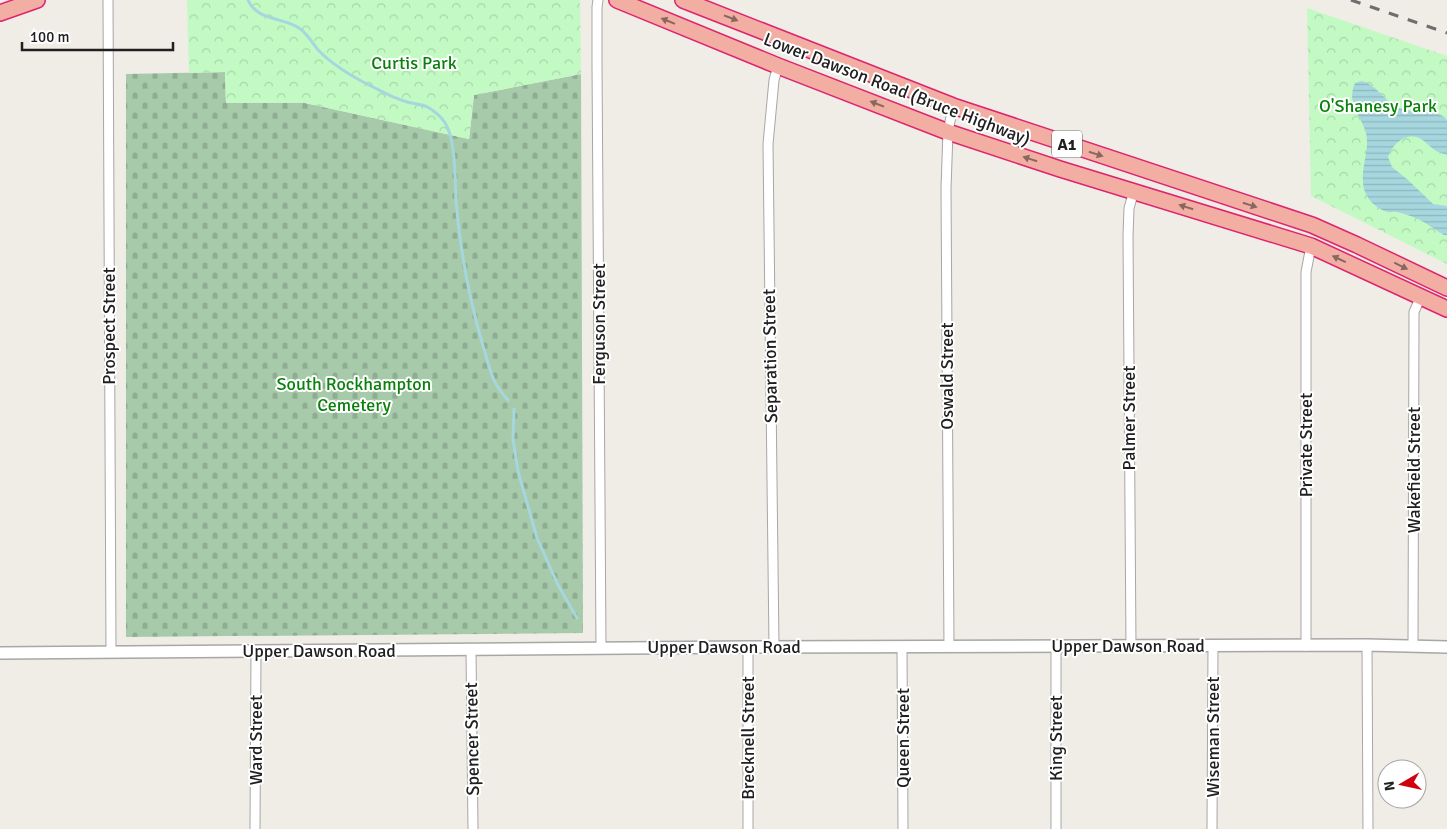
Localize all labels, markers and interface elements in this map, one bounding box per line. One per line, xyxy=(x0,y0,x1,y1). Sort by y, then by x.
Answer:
one-way arrow xyxy=(724,14,739,22)
one-way arrow xyxy=(660,17,675,25)
scale bar xyxy=(22,20,174,52)
text: 100 m xyxy=(30,28,70,46)
street label: Lower Dawson Road (Bruce Highway) xyxy=(761,28,1033,150)
park label: Curtis Park xyxy=(371,52,457,74)
park label: O'Shanesy Park xyxy=(1319,95,1437,117)
one-way arrow xyxy=(870,100,885,108)
road number: A1 xyxy=(1052,130,1082,158)
one-way arrow xyxy=(1089,150,1104,158)
one-way arrow xyxy=(1023,155,1038,162)
one-way arrow xyxy=(1178,202,1193,210)
one-way arrow xyxy=(1243,202,1258,209)
one-way arrow xyxy=(1332,254,1347,263)
one-way arrow xyxy=(1394,262,1408,270)
street label: Ferguson Street xyxy=(588,263,610,385)
street label: Prospect Street xyxy=(98,267,120,385)
street label: Separation Street xyxy=(758,289,782,423)
street label: Oswald Street xyxy=(936,322,958,430)
street label: Palmer Street xyxy=(1118,365,1140,471)
park label: South Rockhampton Cemetery xyxy=(277,373,431,416)
street label: Private Street xyxy=(1295,393,1317,497)
street label: Wakefield Street xyxy=(1403,407,1425,533)
street label: Upper Dawson Road xyxy=(1051,635,1205,657)
street label: Upper Dawson Road xyxy=(647,636,801,658)
street label: Upper Dawson Road xyxy=(242,640,396,662)
street label: Brecknell Street xyxy=(737,676,759,800)
street label: Wiseman Street xyxy=(1202,676,1224,798)
street label: Spencer Street xyxy=(460,682,484,796)
street label: Queen Street xyxy=(892,688,914,788)
street label: Ward Street xyxy=(245,695,267,785)
street label: King Street xyxy=(1045,695,1067,781)
north arrow xyxy=(1377,759,1427,809)
text: N xyxy=(1380,780,1399,792)

